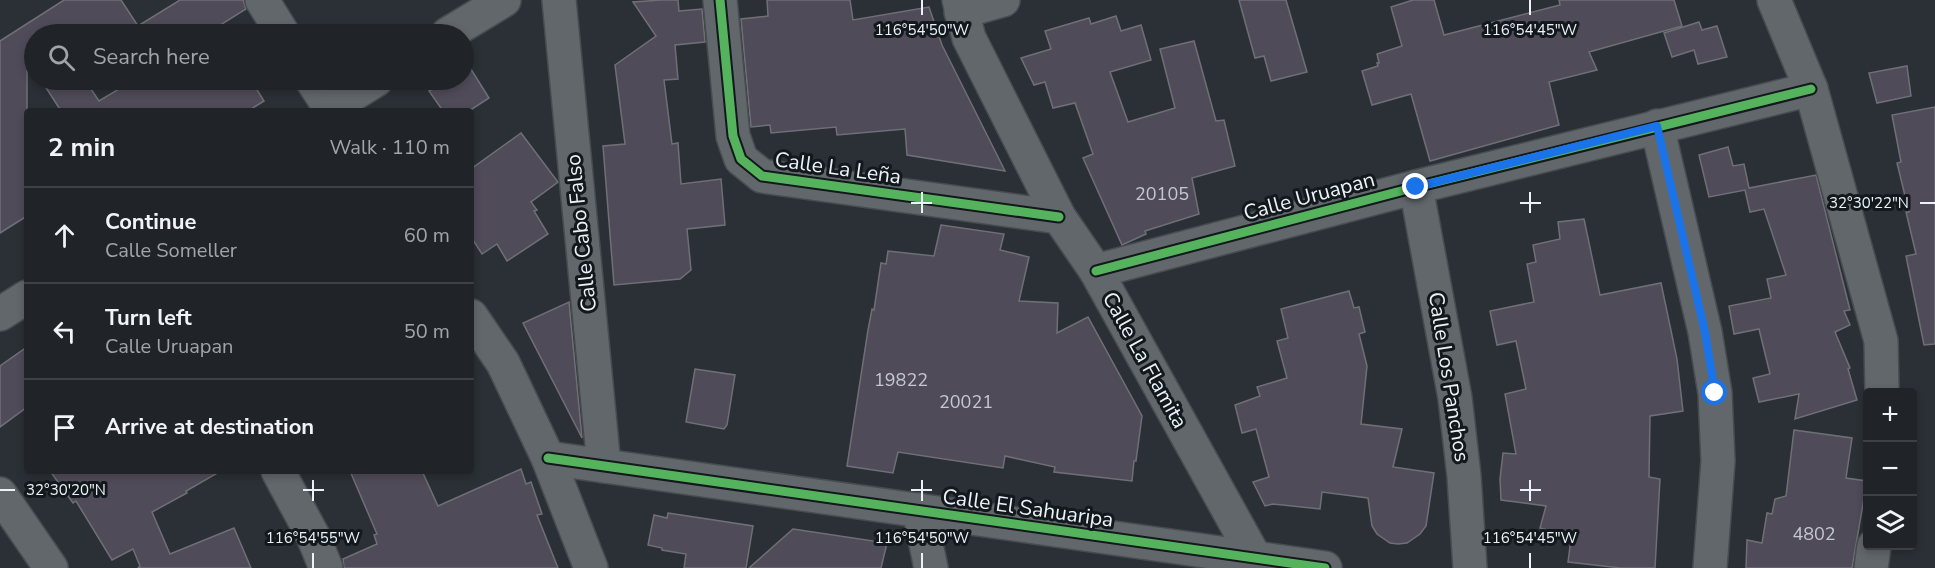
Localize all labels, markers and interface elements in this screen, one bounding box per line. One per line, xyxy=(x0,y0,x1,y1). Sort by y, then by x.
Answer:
text: 116°54'50"W xyxy=(875,20,970,40)
text: 116°54'45"W xyxy=(1483,20,1578,40)
search box xyxy=(24,24,474,90)
icon: search xyxy=(45,41,78,74)
text: Search here xyxy=(93,42,210,72)
text: 2 min xyxy=(48,130,115,165)
text: Walk · 110 m xyxy=(330,134,450,161)
street label: Calle La Leña xyxy=(773,145,903,191)
street label: Calle Cabo Falso xyxy=(559,153,603,313)
street label: Calle Uruapan xyxy=(1240,165,1378,227)
route end xyxy=(1402,173,1428,199)
house number: 20105 xyxy=(1135,182,1189,206)
text: 32°30'22"N xyxy=(1829,193,1909,213)
text: Continue xyxy=(105,207,196,237)
icon: ahead xyxy=(48,219,81,252)
text: 60 m xyxy=(404,222,450,249)
text: Calle Someller xyxy=(105,237,237,264)
street label: Calle La Flamita xyxy=(1096,287,1194,433)
street label: Calle Los Panchos xyxy=(1422,290,1476,464)
text: Turn left xyxy=(105,303,192,333)
icon: left xyxy=(48,315,81,348)
text: 50 m xyxy=(404,318,450,345)
text: Calle Uruapan xyxy=(105,333,233,360)
house number: 19822 xyxy=(874,368,928,392)
route start xyxy=(1701,379,1727,405)
map controls xyxy=(1863,388,1917,550)
button: + xyxy=(1863,388,1917,442)
house number: 20021 xyxy=(939,390,993,414)
icon: arrive xyxy=(48,411,81,444)
text: Arrive at destination xyxy=(105,412,314,442)
button: − xyxy=(1863,442,1917,496)
text: 32°30'20"N xyxy=(26,480,106,500)
street label: Calle El Sahuaripa xyxy=(941,482,1115,534)
button: layers xyxy=(1863,496,1917,550)
house number: 4802 xyxy=(1792,522,1836,546)
text: 116°54'55"W xyxy=(266,528,361,548)
text: 116°54'50"W xyxy=(875,528,970,548)
text: 116°54'45"W xyxy=(1483,528,1578,548)

